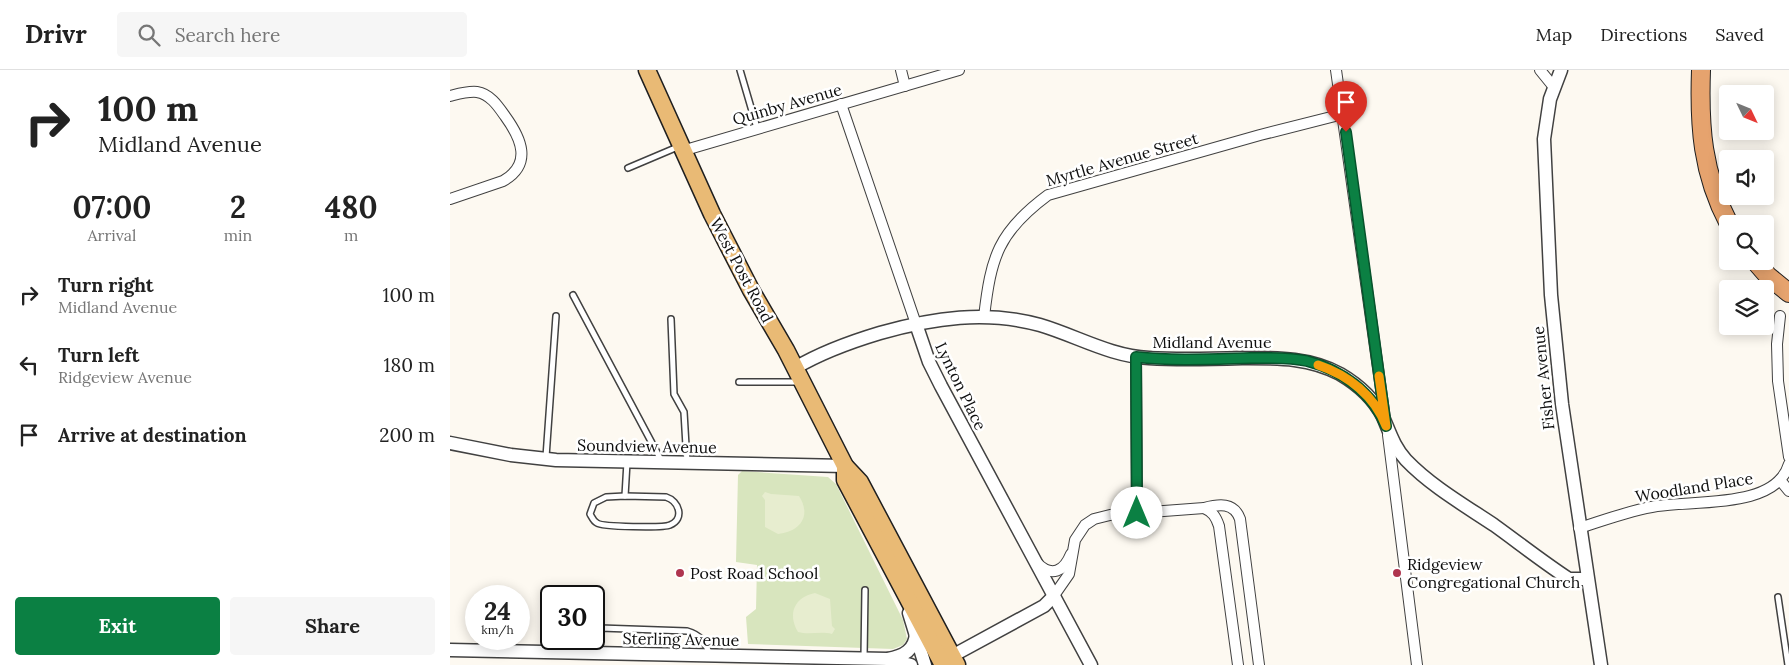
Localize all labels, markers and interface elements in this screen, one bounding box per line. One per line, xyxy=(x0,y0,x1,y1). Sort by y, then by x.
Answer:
search box xyxy=(117,12,467,57)
text: Drivr xyxy=(25,19,87,50)
icon: search xyxy=(135,21,163,49)
text: Search here xyxy=(175,23,280,47)
text: Map xyxy=(1536,23,1572,46)
text: Directions xyxy=(1600,23,1687,46)
text: Saved xyxy=(1715,23,1764,46)
street label: Quinby Avenue xyxy=(730,79,844,129)
pin xyxy=(1325,81,1367,132)
north arrow xyxy=(1719,85,1774,140)
map controls xyxy=(1719,85,1774,335)
text: 100 m xyxy=(98,86,198,131)
icon: arrive xyxy=(1332,88,1360,116)
icon: right xyxy=(15,90,80,155)
street label: Myrtle Avenue Street xyxy=(1044,127,1201,190)
text: Midland Avenue xyxy=(98,130,262,158)
button: sound xyxy=(1719,150,1774,205)
text: 07:00 xyxy=(73,188,151,226)
text: 2 xyxy=(230,188,246,226)
text: 480 xyxy=(325,188,377,226)
street label: West Post Road xyxy=(706,214,778,326)
button: search xyxy=(1719,215,1774,270)
text: Arrival xyxy=(87,225,136,245)
text: min xyxy=(224,225,252,245)
text: m xyxy=(344,225,358,245)
text: Turn right xyxy=(58,273,154,297)
button: layers xyxy=(1719,280,1774,335)
icon: right xyxy=(15,281,43,309)
text: 100 m xyxy=(383,283,435,307)
text: Midland Avenue xyxy=(58,297,177,317)
street label: Fisher Avenue xyxy=(1528,325,1558,431)
street label: Midland Avenue xyxy=(1152,332,1272,352)
street label: Lynton Place xyxy=(931,339,991,434)
text: Turn left xyxy=(58,343,139,367)
icon: left xyxy=(15,351,43,379)
text: 180 m xyxy=(384,353,435,377)
text: Ridgeview Avenue xyxy=(58,367,192,387)
icon: arrive xyxy=(15,421,43,449)
text: Arrive at destination xyxy=(58,423,247,447)
text: 200 m xyxy=(379,423,435,447)
street label: Soundview Avenue xyxy=(577,435,717,457)
street label: Woodland Place xyxy=(1634,468,1755,506)
position arrow xyxy=(1110,486,1162,538)
place label: Ridgeview Congregational Church xyxy=(1407,554,1581,592)
place label: Post Road School xyxy=(690,563,818,583)
marker: Post Road School xyxy=(674,567,686,579)
marker: Ridgeview Congregational Church xyxy=(1391,567,1403,579)
speed limit sign: 30 xyxy=(540,585,605,650)
text: 24 xyxy=(484,595,511,627)
button: Exit xyxy=(15,597,220,655)
button: Share xyxy=(230,597,435,655)
text: km/h xyxy=(481,622,514,637)
street label: Sterling Avenue xyxy=(623,628,740,650)

